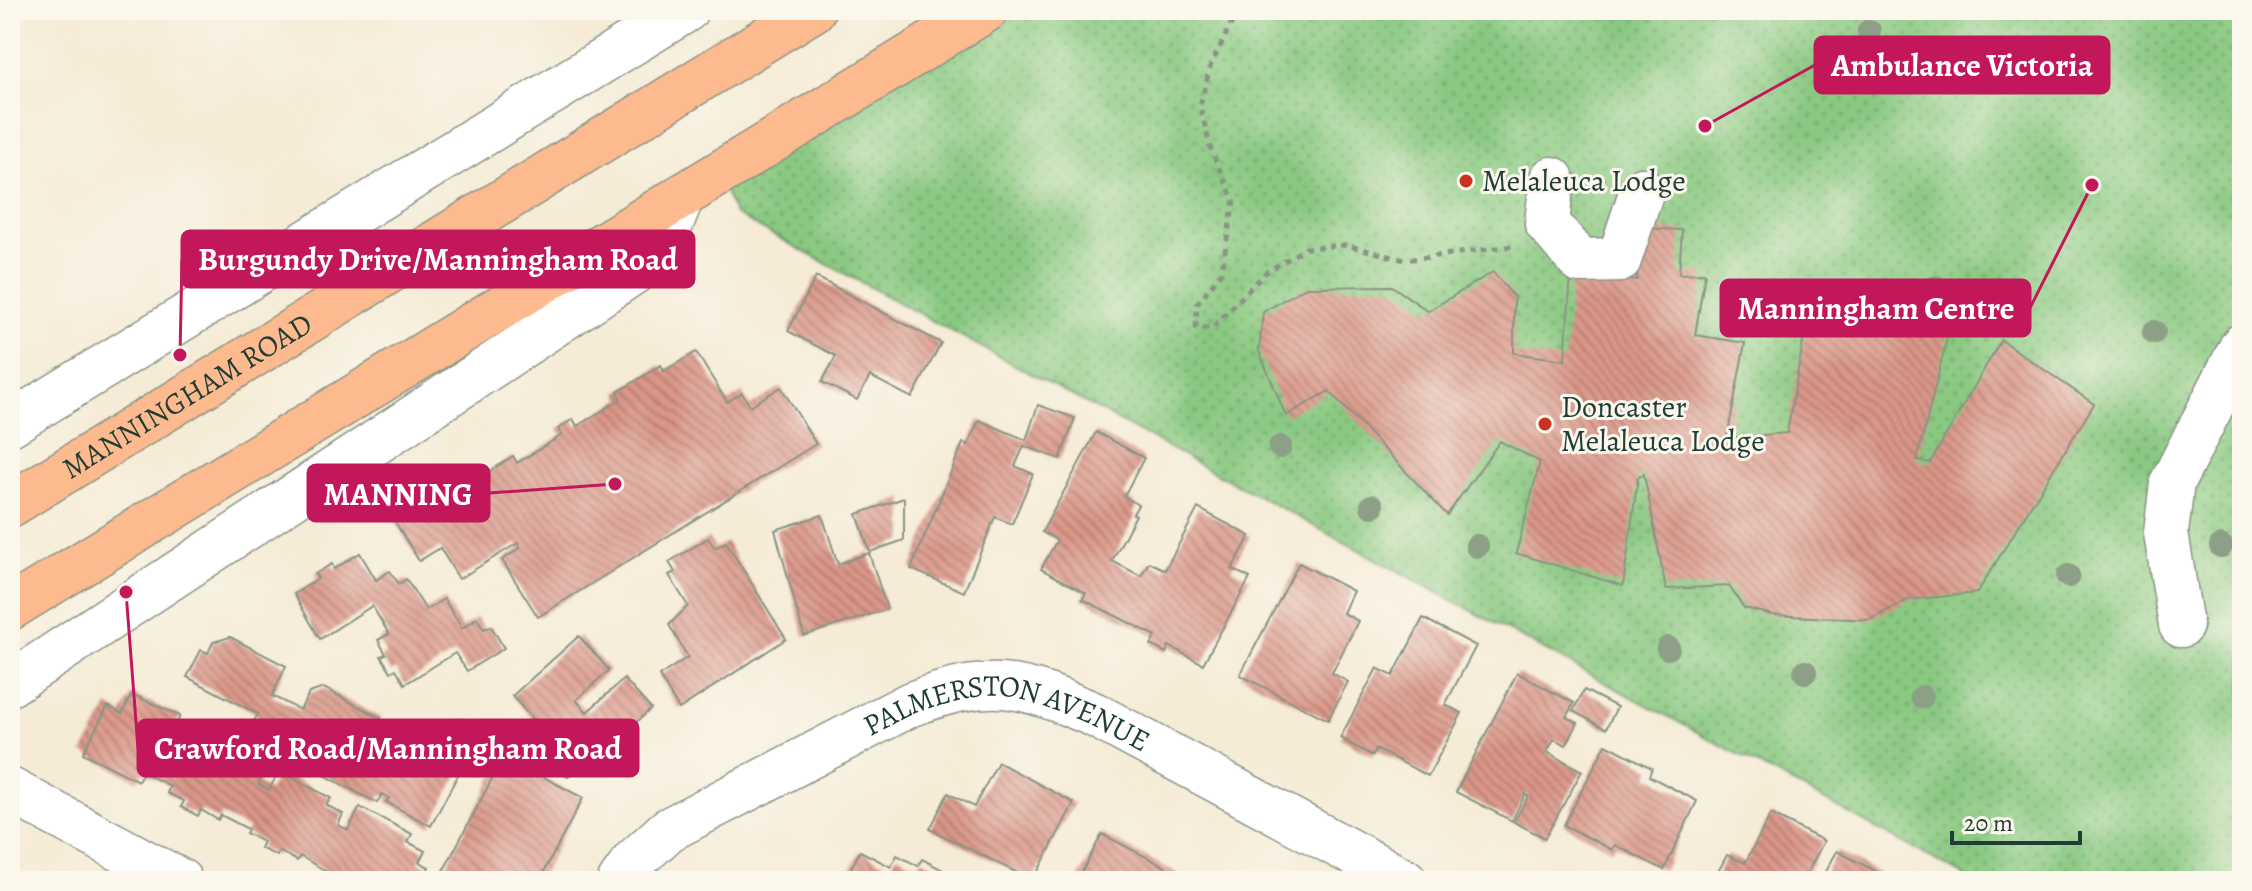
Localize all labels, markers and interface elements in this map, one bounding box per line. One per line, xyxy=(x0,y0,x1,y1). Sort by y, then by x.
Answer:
callout: Ambulance Victoria xyxy=(1815,37,2109,93)
text: Ambulance Victoria xyxy=(1830,43,2094,87)
place label: Melaleuca Lodge xyxy=(1482,161,1686,201)
marker: Melaleuca Lodge xyxy=(1457,172,1475,190)
callout: Burgundy Drive/Manningham Road xyxy=(182,231,694,287)
text: Burgundy Drive/Manningham Road xyxy=(198,237,679,281)
callout: Manningham Centre xyxy=(1721,280,2030,336)
text: Manningham Centre xyxy=(1737,286,2015,330)
street label: MANNINGHAM ROAD xyxy=(54,304,320,488)
place label: Doncaster Melaleuca Lodge xyxy=(1561,387,1765,461)
marker: Doncaster Melaleuca Lodge xyxy=(1536,415,1554,433)
callout: MANNING xyxy=(308,465,489,521)
text: MANNING xyxy=(323,472,473,516)
text: PALMERSTON AVENUE xyxy=(856,666,1157,761)
street label: PALMERSTON AVENUE xyxy=(854,716,1158,768)
callout: Crawford Road/Manningham Road xyxy=(138,720,638,776)
text: Crawford Road/Manningham Road xyxy=(154,726,623,770)
scale bar xyxy=(1952,795,2080,845)
text: 20 m xyxy=(1964,807,2013,839)

